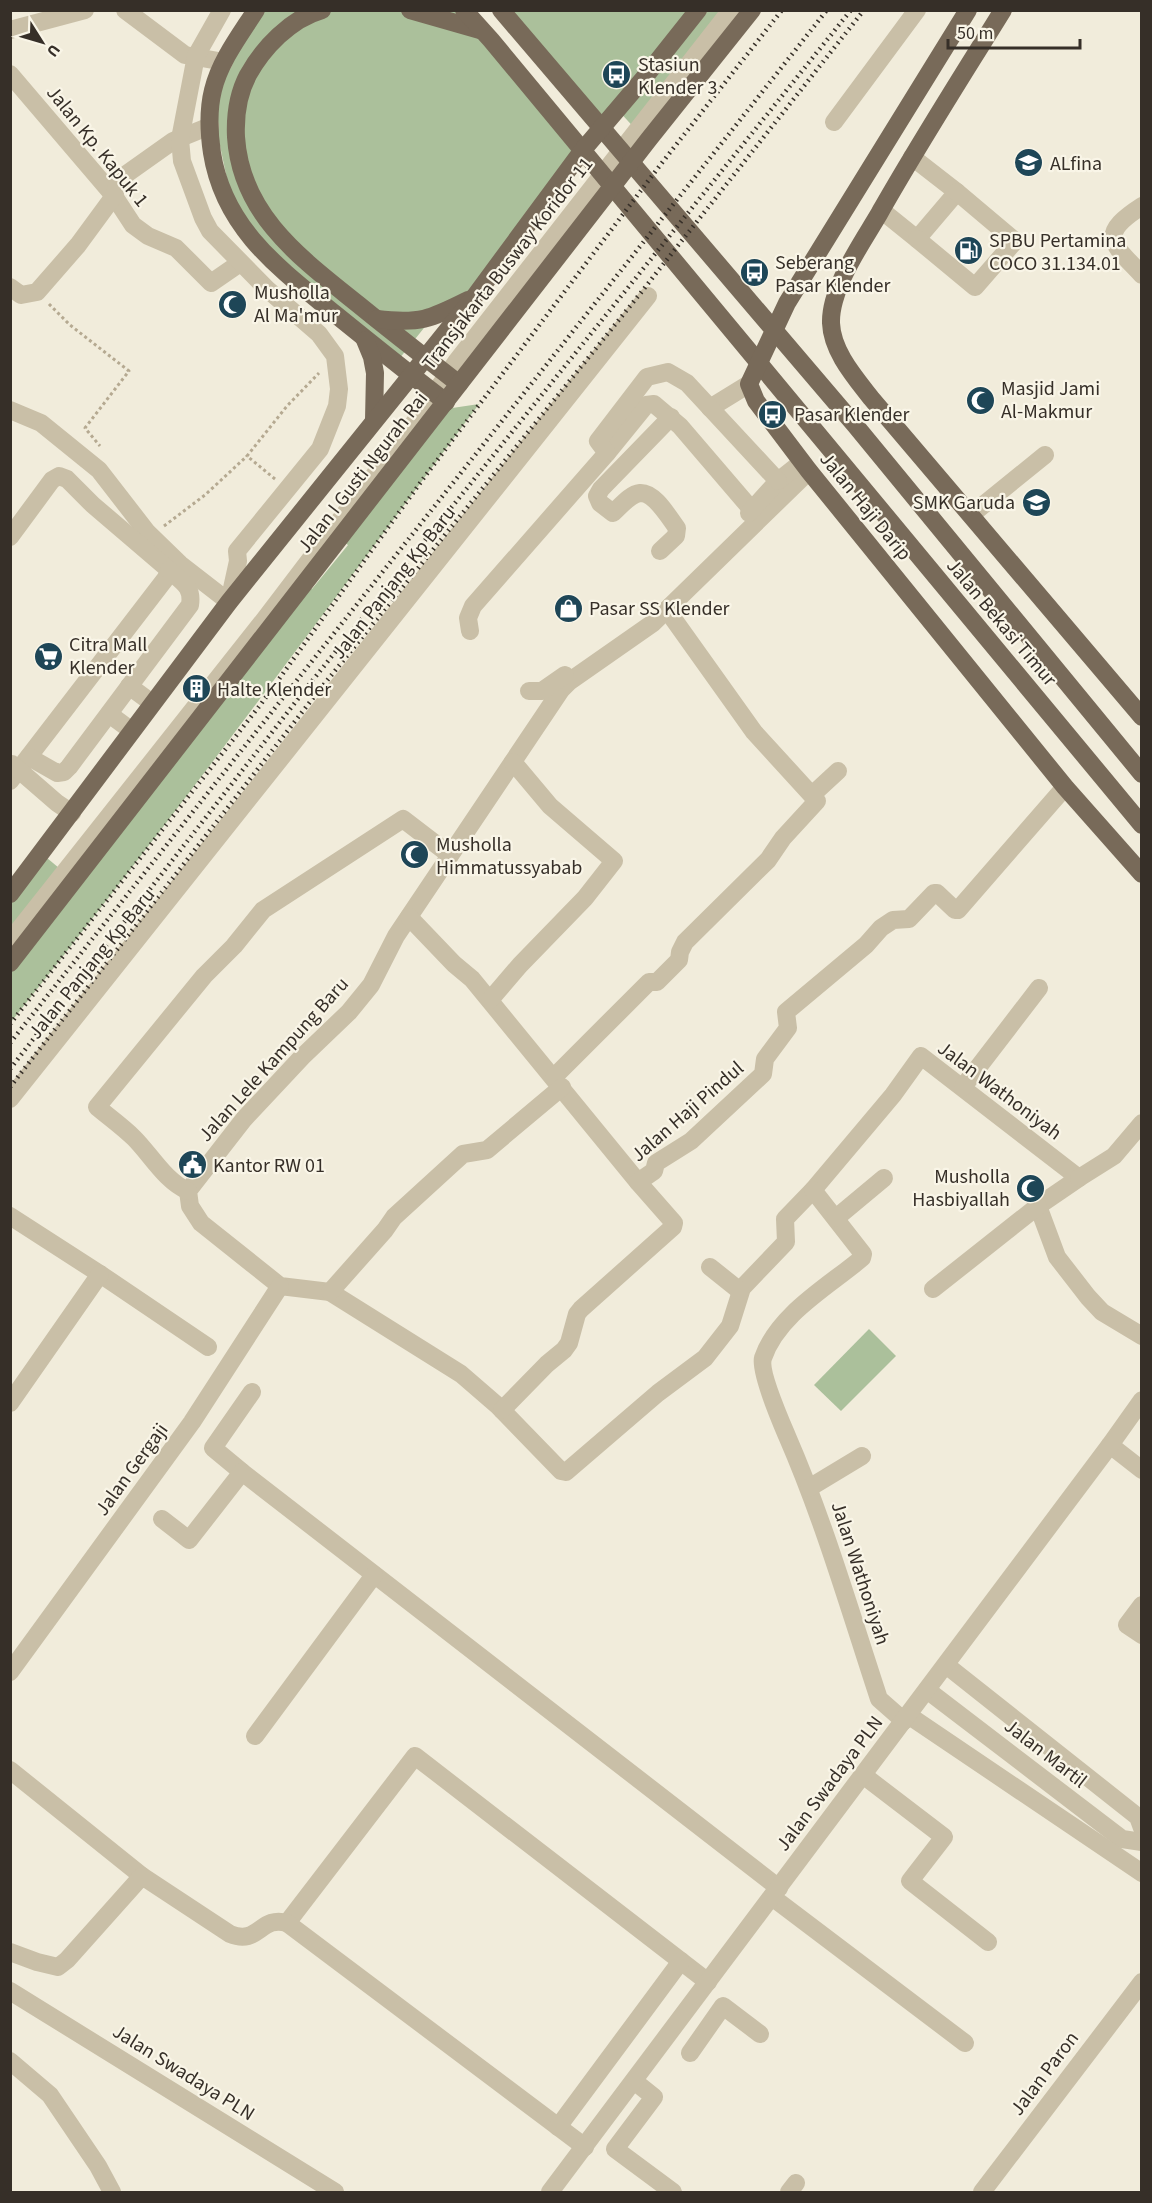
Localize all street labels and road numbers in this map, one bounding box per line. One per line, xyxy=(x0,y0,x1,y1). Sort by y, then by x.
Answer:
street label: Jalan Kp. Kapuk 1 xyxy=(40,80,155,213)
street label: Transjakarta Busway Koridor 11 xyxy=(416,151,600,376)
street label: Jalan I Gusti Ngurah Rai xyxy=(291,386,435,559)
street label: Jalan Haji Darip xyxy=(813,446,918,567)
street label: Jalan Panjang Kp Baru xyxy=(325,500,463,665)
street label: Jalan Bekasi Timur xyxy=(940,553,1063,692)
street label: Jalan Panjang Kp Baru xyxy=(22,882,162,1045)
street label: Jalan Lele Kampung Baru xyxy=(192,971,355,1148)
street label: Jalan Wathoniyah xyxy=(931,1035,1067,1147)
street label: Jalan Haji Pindul xyxy=(625,1055,750,1169)
street label: Jalan Gergaji xyxy=(89,1417,175,1522)
street label: Jalan Wathoniyah xyxy=(824,1498,896,1649)
street label: Jalan Swadaya PLN xyxy=(770,1710,890,1857)
street label: Jalan Martil xyxy=(998,1713,1093,1795)
street label: Jalan Swadaya PLN xyxy=(107,2018,260,2128)
street label: Jalan Paron xyxy=(1004,2026,1086,2122)

